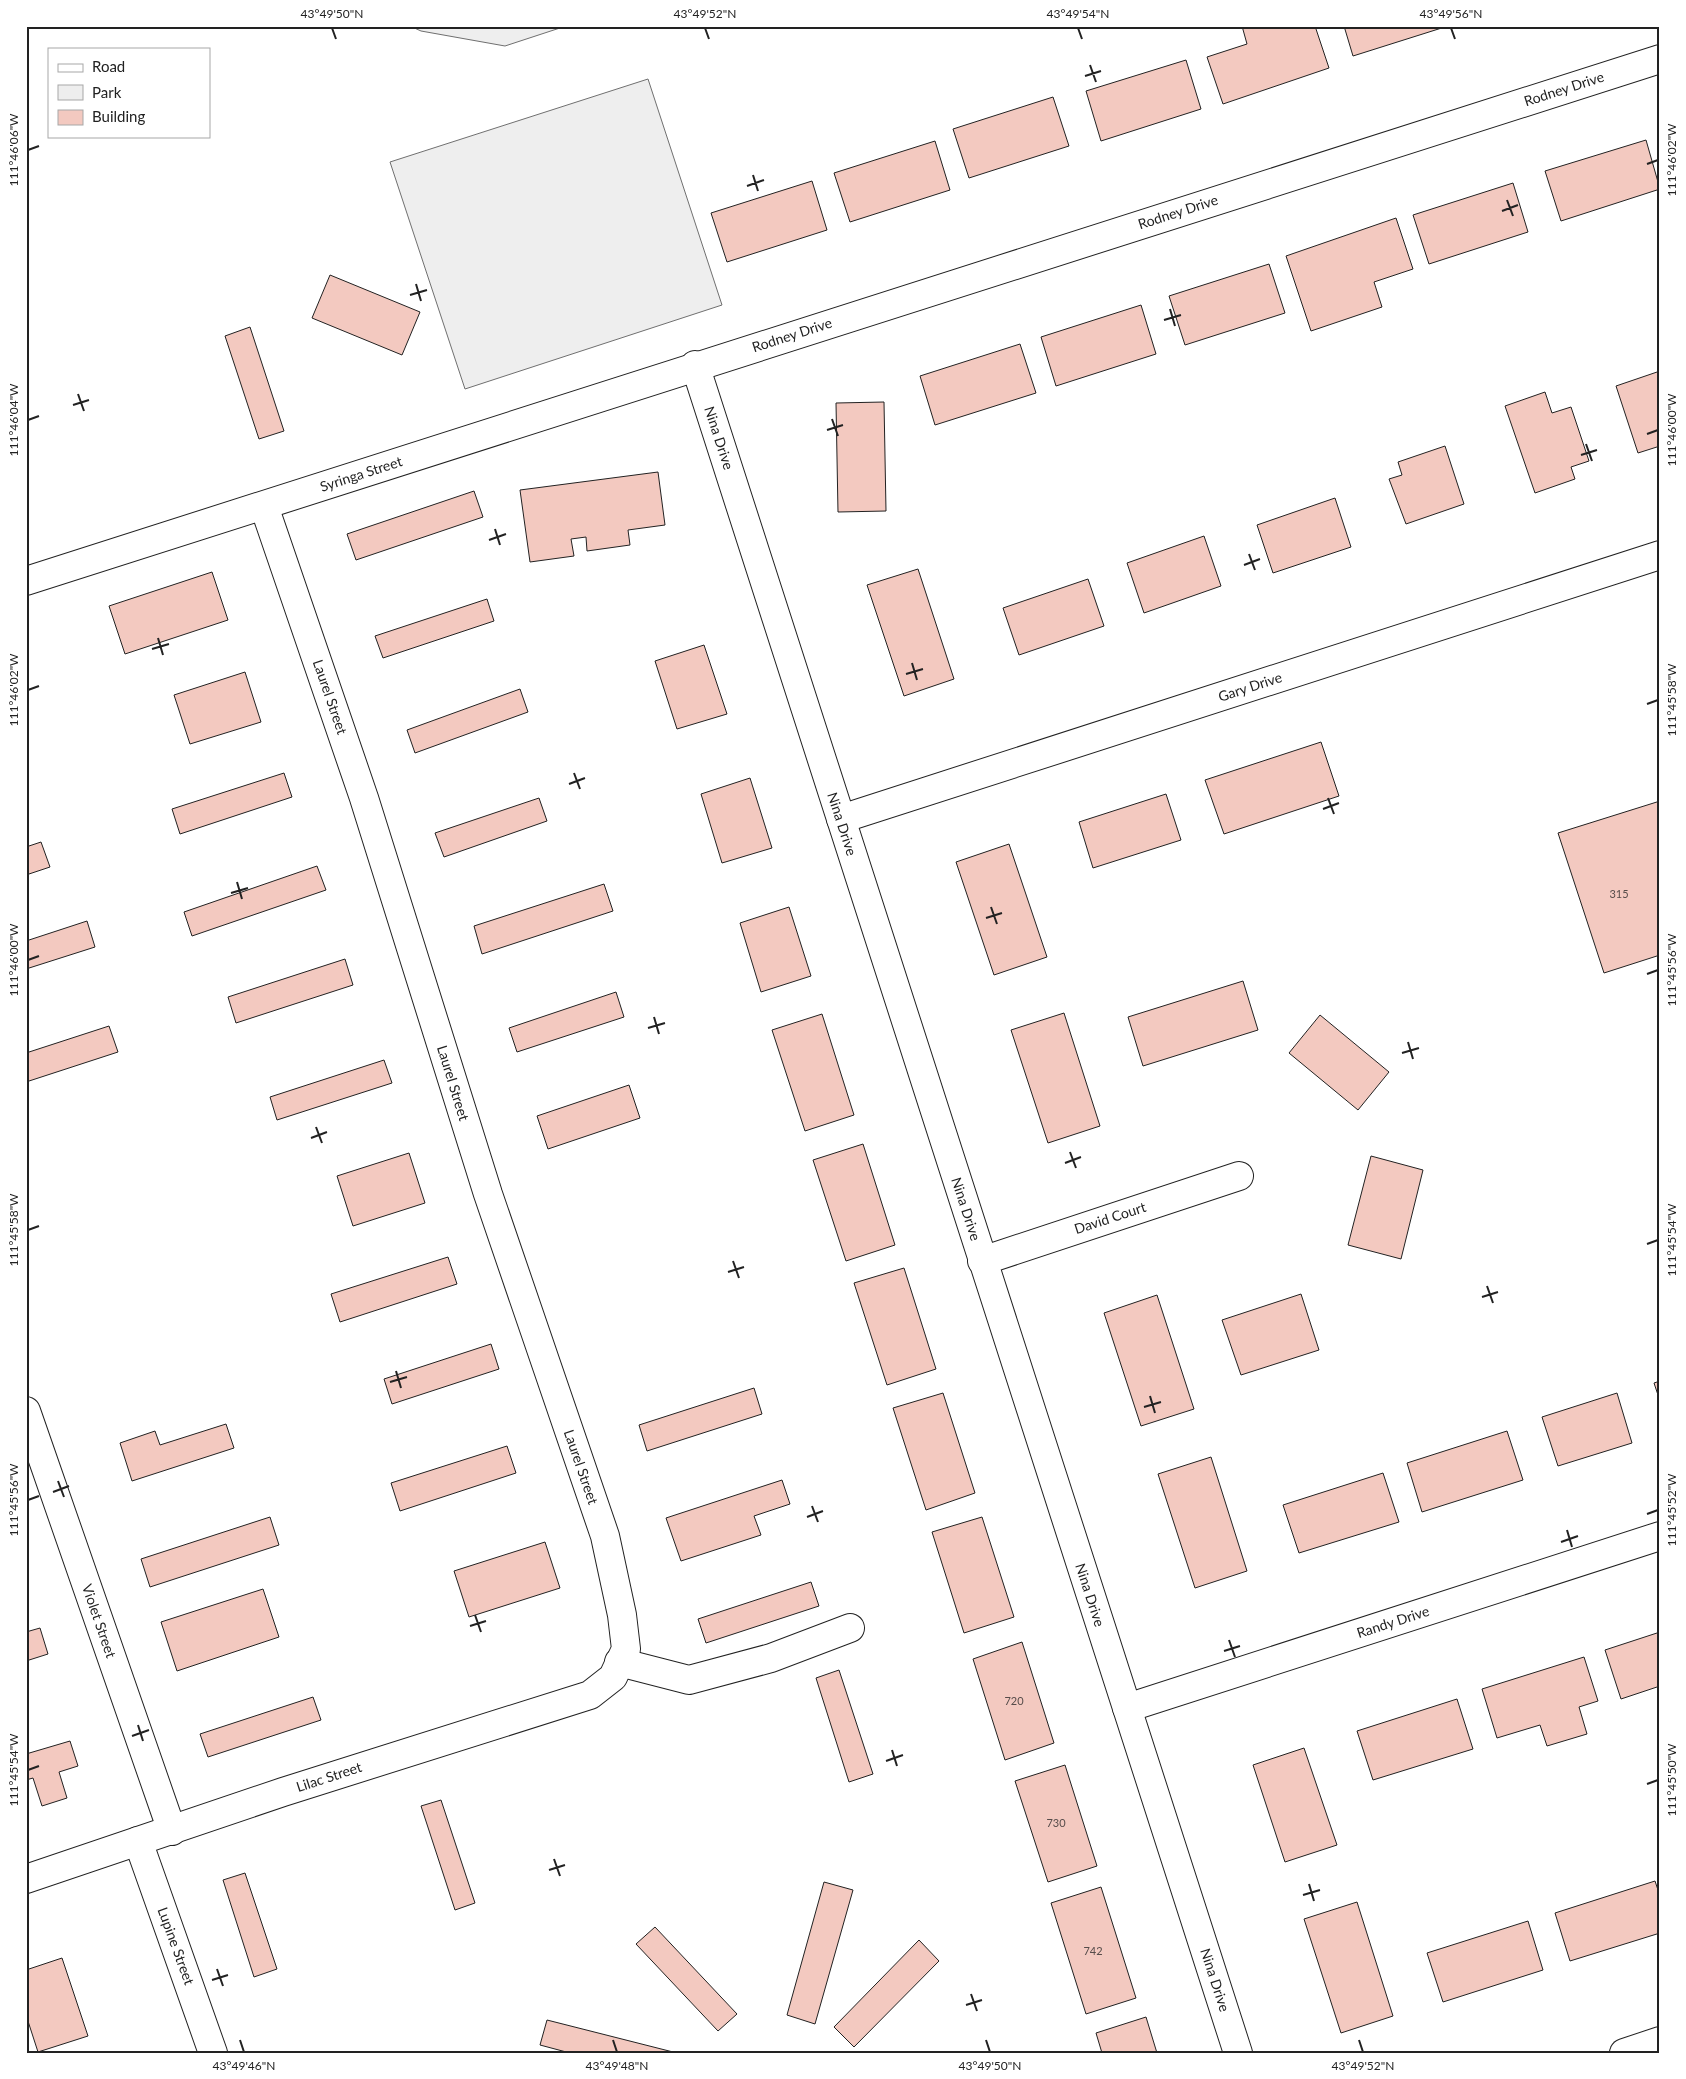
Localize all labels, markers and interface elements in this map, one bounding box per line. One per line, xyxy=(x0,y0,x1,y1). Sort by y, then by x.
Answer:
text: 43°49'50"N xyxy=(301,6,363,21)
text: 43°49'52"N xyxy=(674,6,736,21)
text: 43°49'54"N xyxy=(1047,6,1109,21)
text: 43°49'56"N xyxy=(1420,6,1482,21)
legend xyxy=(48,48,210,138)
text: Road xyxy=(92,57,125,75)
street label: Rodney Drive xyxy=(1522,68,1606,109)
text: Park xyxy=(92,83,122,101)
text: Building xyxy=(92,107,145,125)
text: 111°46'06"W xyxy=(6,113,21,187)
text: 111°46'02"W xyxy=(1664,123,1679,197)
street label: Rodney Drive xyxy=(1136,191,1220,232)
street label: Rodney Drive xyxy=(750,314,834,355)
text: 111°46'04"W xyxy=(6,383,21,457)
text: 111°46'00"W xyxy=(1664,393,1679,467)
street label: Nina Drive xyxy=(701,404,738,472)
street label: Syringa Street xyxy=(318,452,404,495)
text: 111°46'02"W xyxy=(6,653,21,727)
street label: Laurel Street xyxy=(310,657,351,736)
text: 111°45'58"W xyxy=(1664,663,1679,737)
street label: Gary Drive xyxy=(1216,668,1284,705)
street label: Nina Drive xyxy=(824,790,861,858)
house number: 315 xyxy=(1609,887,1629,900)
text: 111°46'00"W xyxy=(6,923,21,997)
text: 111°45'56"W xyxy=(1664,933,1679,1007)
street label: Laurel Street xyxy=(434,1043,473,1123)
street label: Nina Drive xyxy=(948,1175,985,1243)
text: 111°45'58"W xyxy=(6,1193,21,1267)
street label: David Court xyxy=(1072,1198,1148,1237)
text: 111°45'54"W xyxy=(1664,1203,1679,1277)
street label: Laurel Street xyxy=(561,1427,602,1506)
text: 111°45'56"W xyxy=(6,1463,21,1537)
text: 111°45'52"W xyxy=(1664,1473,1679,1547)
street label: Nina Drive xyxy=(1072,1561,1109,1629)
street label: Violet Street xyxy=(79,1582,120,1660)
street label: Randy Drive xyxy=(1354,1602,1431,1641)
house number: 720 xyxy=(1004,1694,1024,1707)
text: 111°45'54"W xyxy=(6,1733,21,1807)
text: 111°45'50"W xyxy=(1664,1743,1679,1817)
street label: Lilac Street xyxy=(294,1758,364,1795)
house number: 730 xyxy=(1046,1816,1066,1829)
street label: Lupine Street xyxy=(155,1905,198,1987)
house number: 742 xyxy=(1083,1944,1103,1957)
street label: Nina Drive xyxy=(1197,1946,1234,2014)
text: 43°49'46"N xyxy=(213,2058,275,2073)
text: 43°49'48"N xyxy=(586,2058,648,2073)
text: 43°49'50"N xyxy=(959,2058,1021,2073)
text: 43°49'52"N xyxy=(1332,2058,1394,2073)

